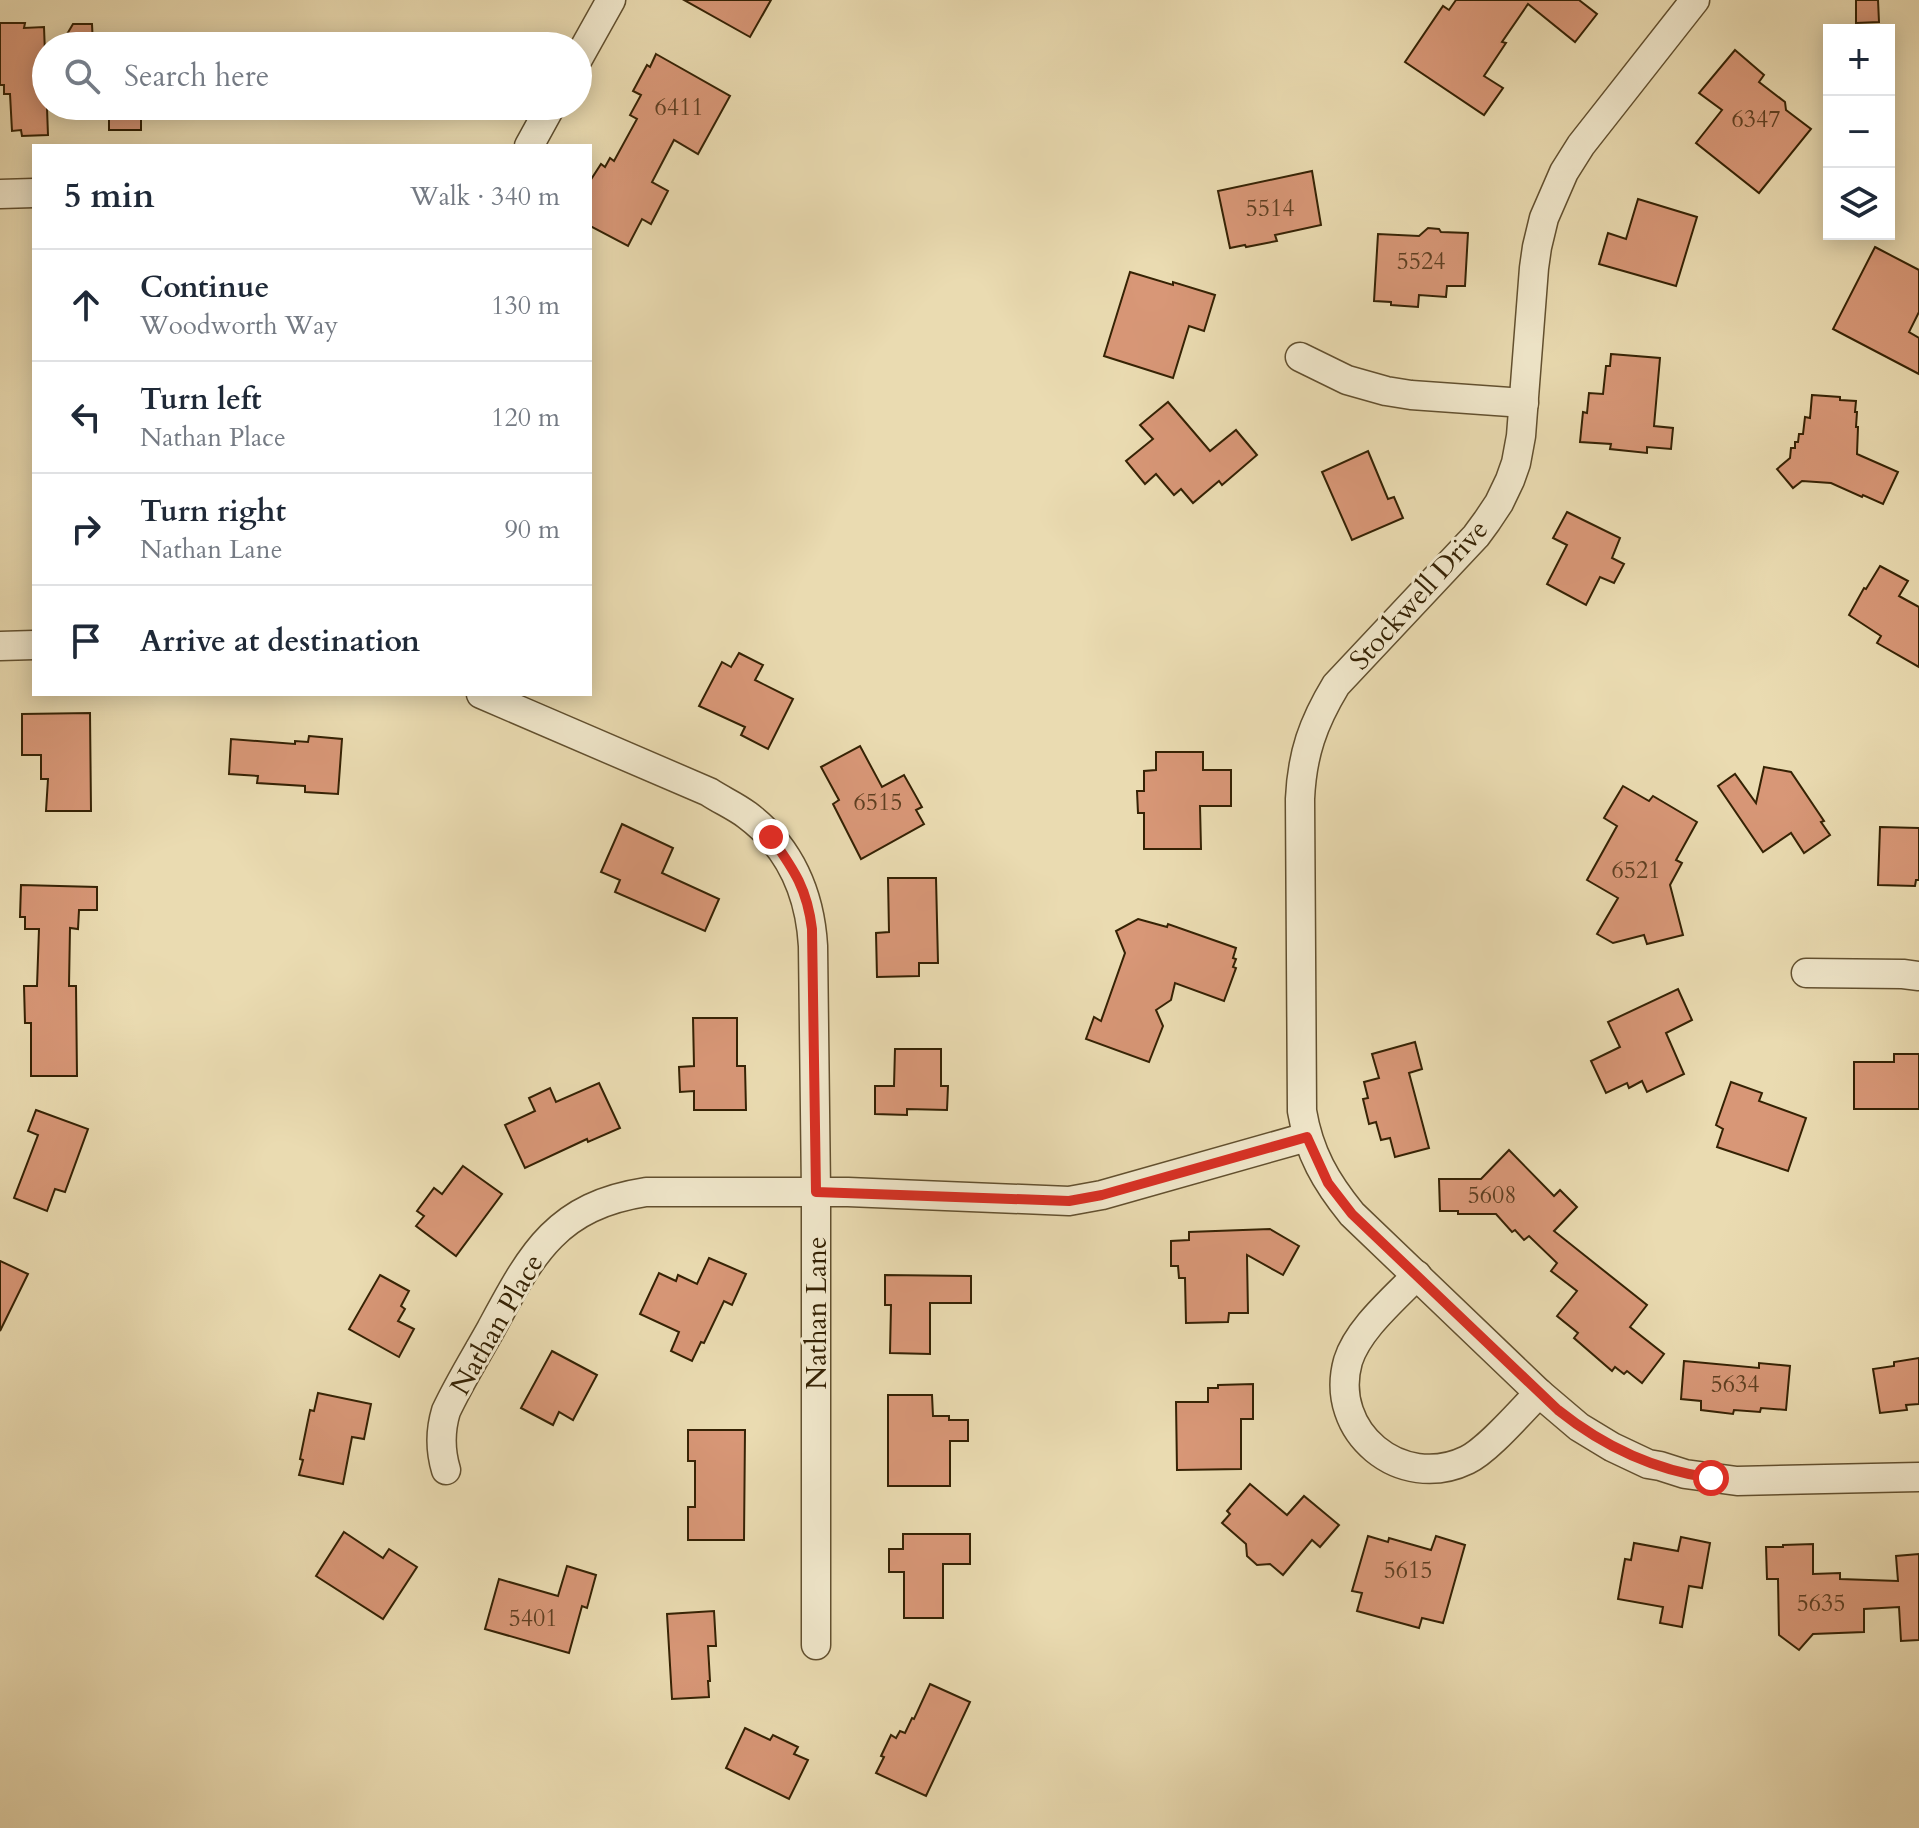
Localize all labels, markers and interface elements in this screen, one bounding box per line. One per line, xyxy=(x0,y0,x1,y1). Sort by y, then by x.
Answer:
map controls xyxy=(1823,24,1895,240)
button: + xyxy=(1823,24,1895,96)
search box xyxy=(32,32,592,120)
icon: search xyxy=(60,54,104,98)
text: Search here xyxy=(124,56,269,97)
house number: 6411 xyxy=(654,91,704,124)
button: − xyxy=(1823,96,1895,168)
house number: 6347 xyxy=(1731,103,1781,136)
button: layers xyxy=(1823,168,1895,240)
text: 5 min xyxy=(64,173,155,219)
text: Walk · 340 m xyxy=(410,179,560,214)
house number: 5514 xyxy=(1245,192,1295,225)
house number: 5524 xyxy=(1396,245,1446,278)
text: Continue xyxy=(140,267,269,308)
icon: ahead xyxy=(64,283,108,327)
text: 130 m xyxy=(491,288,560,323)
text: Woodworth Way xyxy=(140,308,338,343)
text: Turn left xyxy=(140,379,262,420)
icon: left xyxy=(64,395,108,439)
text: 120 m xyxy=(491,400,560,435)
text: Nathan Place xyxy=(140,420,286,455)
text: Turn right xyxy=(140,491,286,532)
icon: right xyxy=(64,507,108,551)
street label: Stockwell Drive xyxy=(1341,511,1497,678)
text: 90 m xyxy=(504,512,560,547)
text: Nathan Lane xyxy=(140,532,282,567)
icon: arrive xyxy=(64,619,108,663)
text: Arrive at destination xyxy=(140,621,420,662)
house number: 6515 xyxy=(853,786,903,819)
route end xyxy=(753,819,789,855)
house number: 6521 xyxy=(1611,854,1661,887)
house number: 5608 xyxy=(1467,1179,1517,1212)
street label: Nathan Lane xyxy=(798,1236,836,1390)
street label: Nathan Place xyxy=(441,1247,553,1402)
house number: 5634 xyxy=(1710,1368,1760,1401)
route start xyxy=(1693,1460,1729,1496)
house number: 5615 xyxy=(1383,1554,1433,1587)
house number: 5635 xyxy=(1796,1587,1846,1620)
house number: 5401 xyxy=(508,1602,558,1635)

